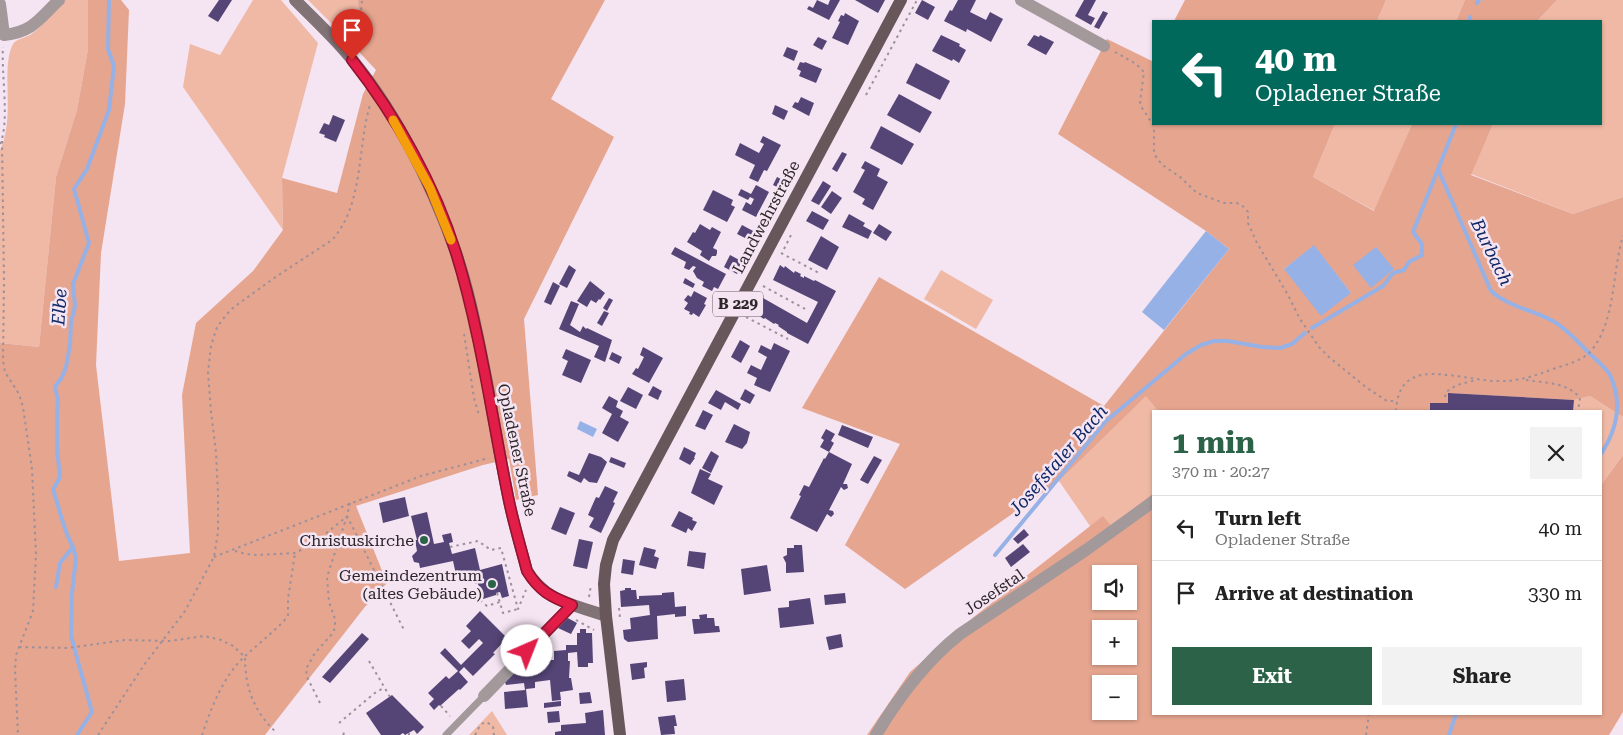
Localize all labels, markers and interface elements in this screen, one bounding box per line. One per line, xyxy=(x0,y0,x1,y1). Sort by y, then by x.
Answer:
pin xyxy=(331,9,373,60)
icon: arrive xyxy=(338,16,366,44)
text: 40 m xyxy=(1255,39,1337,80)
icon: left xyxy=(1172,40,1237,105)
text: Opladener Straße xyxy=(1255,81,1441,106)
street label: Landwehrstraße xyxy=(728,157,804,277)
water label: Burbach xyxy=(1466,214,1517,289)
water label: Elbe xyxy=(47,288,71,327)
road number: B 229 xyxy=(713,292,763,316)
street label: Opladener Straße xyxy=(494,382,540,518)
water label: Josefstaler Bach xyxy=(1004,400,1112,520)
text: 1 min xyxy=(1172,425,1255,460)
button: close xyxy=(1530,427,1582,479)
text: 370 m · 20:27 xyxy=(1172,462,1270,481)
text: Turn left xyxy=(1215,507,1301,530)
icon: left xyxy=(1172,514,1200,542)
text: 40 m xyxy=(1539,517,1582,540)
text: Opladener Straße xyxy=(1215,530,1350,549)
place label: Christuskirche xyxy=(300,531,414,550)
marker: Christuskirche xyxy=(418,534,430,546)
street label: Josefstal xyxy=(960,565,1028,619)
map controls xyxy=(1092,565,1137,720)
button: sound xyxy=(1092,565,1137,610)
place label: Gemeindezentrum (altes Gebäude) xyxy=(339,566,482,603)
marker: Gemeindezentrum (altes Gebäude) xyxy=(486,578,498,590)
icon: arrive xyxy=(1172,579,1200,607)
text: Arrive at destination xyxy=(1215,582,1413,605)
text: 330 m xyxy=(1528,582,1582,605)
button: + xyxy=(1092,620,1137,665)
position arrow xyxy=(500,624,552,676)
button: Exit xyxy=(1172,647,1372,705)
button: Share xyxy=(1382,647,1582,705)
button: − xyxy=(1092,675,1137,720)

